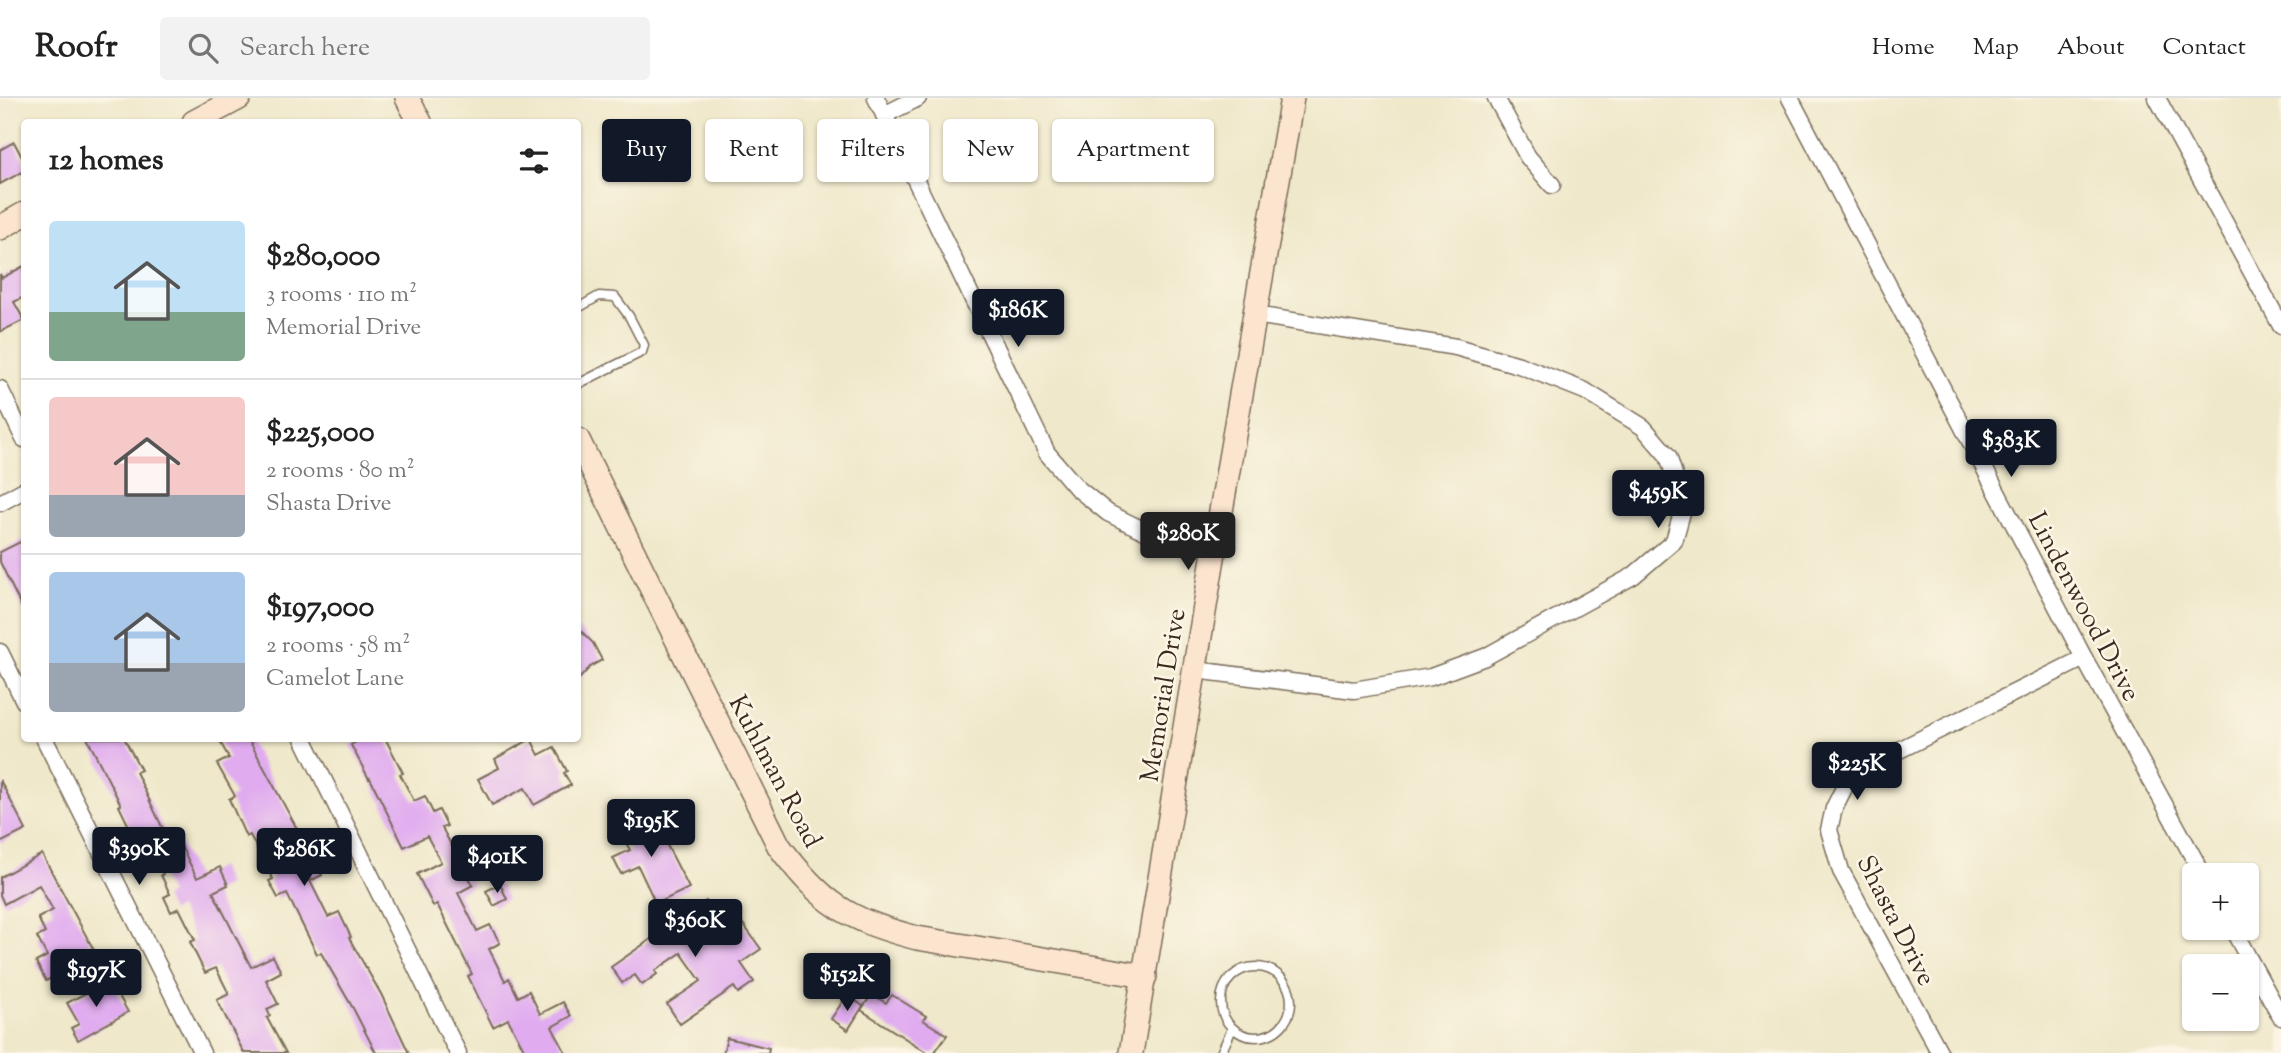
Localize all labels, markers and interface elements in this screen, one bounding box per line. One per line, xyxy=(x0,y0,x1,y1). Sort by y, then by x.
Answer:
search box xyxy=(160,17,650,80)
text: Roofr xyxy=(35,24,118,72)
icon: search xyxy=(184,29,222,67)
text: Search here xyxy=(240,30,370,67)
text: Home xyxy=(1872,31,1935,65)
text: Map xyxy=(1973,31,2019,65)
text: About xyxy=(2057,31,2124,65)
text: Contact xyxy=(2162,31,2246,65)
chip: Buy xyxy=(602,119,691,182)
chip: Rent xyxy=(705,119,803,182)
chip: Filters xyxy=(817,119,929,182)
chip: New xyxy=(943,119,1038,182)
chip: Apartment xyxy=(1052,119,1214,182)
text: 12 homes xyxy=(49,140,164,183)
icon: filters xyxy=(515,142,553,180)
text: $280,000 xyxy=(266,236,380,279)
icon: home xyxy=(105,249,189,333)
text: 3 rooms · 110 m² xyxy=(266,279,417,312)
pin: $186K xyxy=(969,289,1067,349)
text: $186K xyxy=(988,295,1048,328)
text: Memorial Drive xyxy=(266,312,421,345)
text: $225,000 xyxy=(266,412,375,455)
pin: $383K xyxy=(1962,420,2060,479)
icon: home xyxy=(105,425,189,509)
text: $383K xyxy=(1982,425,2041,458)
text: 2 rooms · 80 m² xyxy=(266,455,414,488)
pin: $459K xyxy=(1609,470,1707,530)
text: $459K xyxy=(1628,476,1688,509)
text: Shasta Drive xyxy=(266,488,392,521)
street label: Lindenwood Drive xyxy=(2017,506,2148,708)
pin: $280K xyxy=(1139,512,1237,572)
text: $280K xyxy=(1156,518,1220,551)
text: $197,000 xyxy=(266,587,374,630)
icon: home xyxy=(105,600,189,684)
street label: Memorial Drive xyxy=(1132,606,1196,785)
text: 2 rooms · 58 m² xyxy=(266,630,410,663)
text: Camelot Lane xyxy=(266,663,404,696)
street label: Kuhlman Road xyxy=(718,689,830,855)
pin: $225K xyxy=(1808,742,1906,802)
text: $225K xyxy=(1828,748,1886,781)
pin: $195K xyxy=(602,800,700,859)
text: $195K xyxy=(623,805,679,838)
pin: $390K xyxy=(90,828,188,887)
pin: $286K xyxy=(255,828,353,888)
text: $390K xyxy=(108,833,170,866)
text: $286K xyxy=(273,834,335,867)
pin: $401K xyxy=(448,836,546,895)
text: $401K xyxy=(467,841,527,874)
street label: Shasta Drive xyxy=(1846,850,1943,993)
map controls xyxy=(2182,863,2259,1031)
button: + xyxy=(2182,863,2259,940)
pin: $360K xyxy=(646,900,744,959)
text: $360K xyxy=(664,905,726,938)
pin: $197K xyxy=(47,950,145,1009)
pin: $152K xyxy=(798,954,896,1013)
button: − xyxy=(2182,954,2259,1031)
text: $197K xyxy=(66,955,126,988)
text: $152K xyxy=(819,959,875,992)

